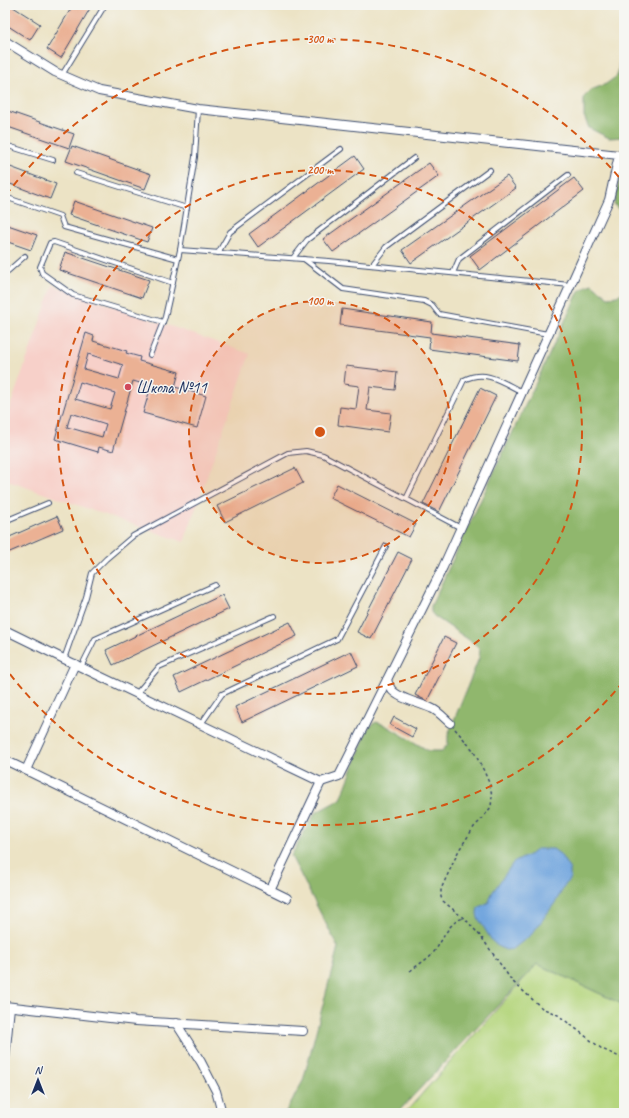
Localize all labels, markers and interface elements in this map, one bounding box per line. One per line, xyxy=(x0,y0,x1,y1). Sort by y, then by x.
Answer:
text: 300 m xyxy=(307,31,334,47)
text: 200 m xyxy=(307,162,334,178)
text: 100 m xyxy=(307,293,334,309)
place label: Школа №11 xyxy=(136,377,208,398)
marker: Школа №11 xyxy=(123,382,133,392)
centre of rings xyxy=(313,425,327,439)
north arrow xyxy=(18,1060,58,1100)
text: N xyxy=(35,1063,44,1077)

